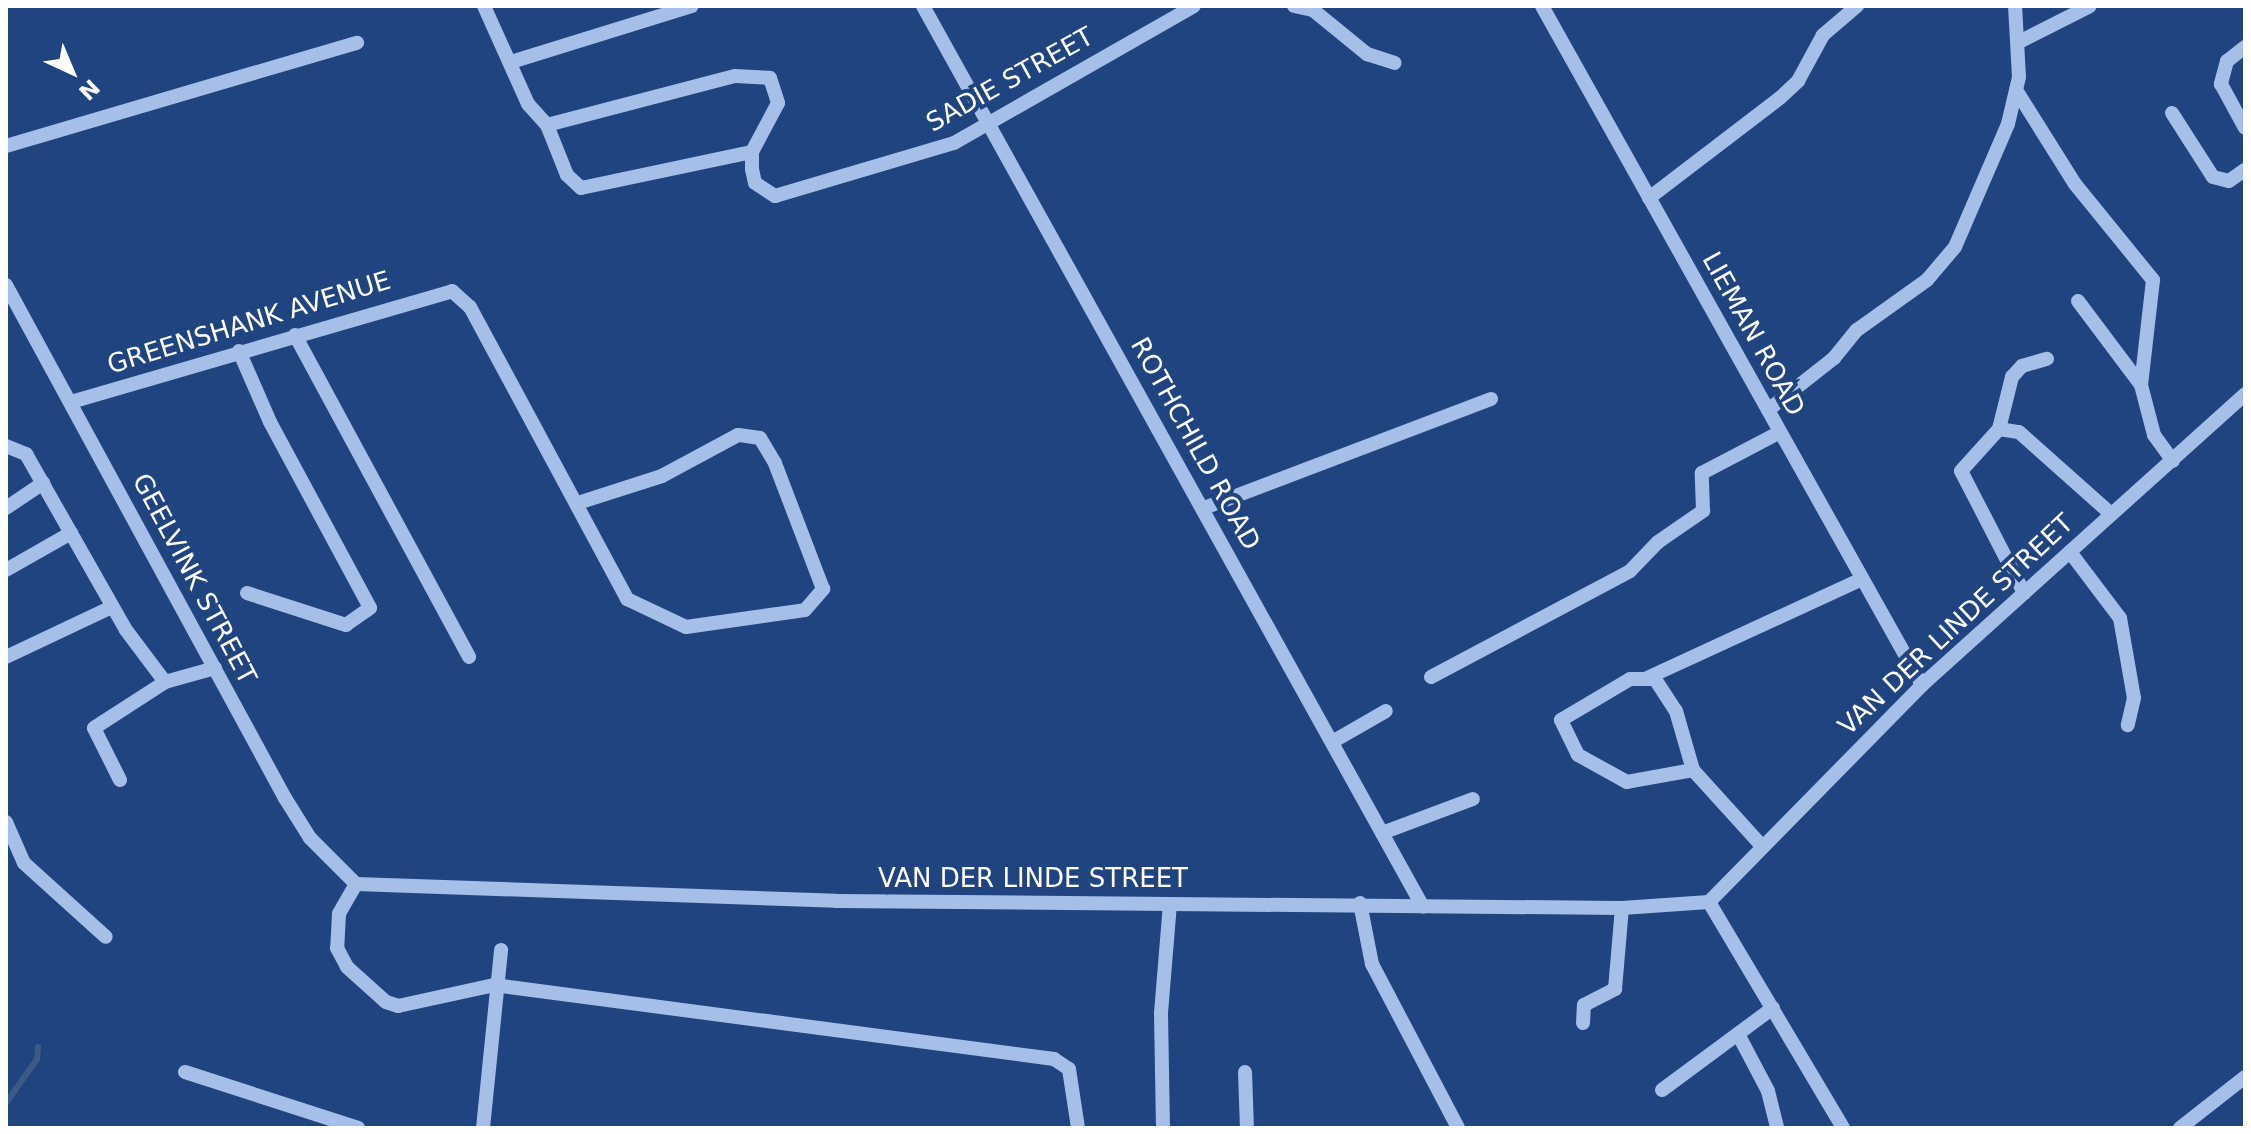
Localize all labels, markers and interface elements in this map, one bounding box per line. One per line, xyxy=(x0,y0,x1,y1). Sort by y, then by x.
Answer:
street label: SADIE STREET xyxy=(921,21,1099,139)
north arrow xyxy=(32,32,112,112)
text: N xyxy=(74,74,104,105)
street label: LIEMAN ROAD xyxy=(1695,247,1811,421)
street label: GREENSHANK AVENUE xyxy=(104,265,394,381)
street label: ROTHCHILD ROAD xyxy=(1124,332,1266,556)
street label: GEELVINK STREET xyxy=(125,468,263,690)
street label: VAN DER LINDE STREET xyxy=(1832,508,2080,742)
street label: VAN DER LINDE STREET xyxy=(878,863,1188,895)

